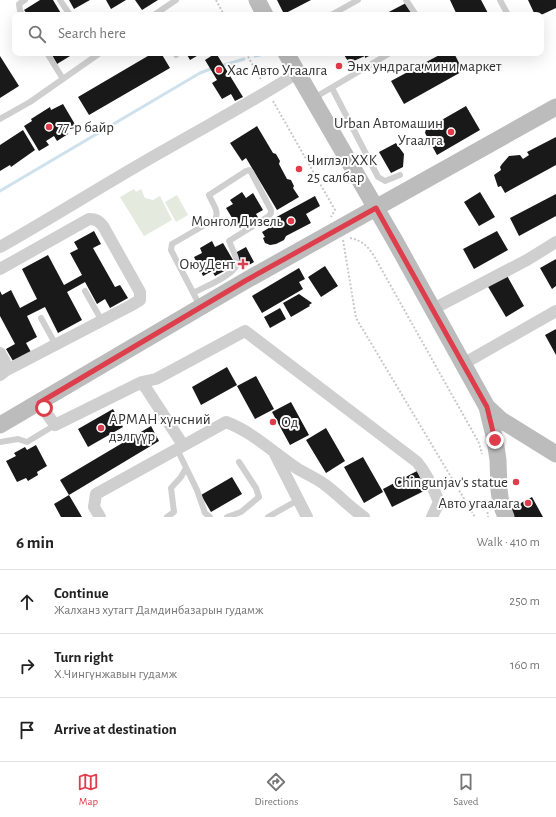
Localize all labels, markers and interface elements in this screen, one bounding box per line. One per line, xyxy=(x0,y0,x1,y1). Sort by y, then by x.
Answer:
search box xyxy=(12,12,544,56)
icon: search xyxy=(26,23,48,45)
text: Search here xyxy=(58,26,126,41)
place label: Энх ундрага мини маркет xyxy=(347,59,502,74)
marker: Энх ундрага мини маркет xyxy=(334,61,344,71)
place label: Хас Авто Угаалга xyxy=(227,63,327,78)
marker: Хас Авто Угаалга xyxy=(214,65,224,75)
place label: Urban Автомашин Угаалга xyxy=(334,116,443,148)
place label: 77-р байр xyxy=(57,120,114,135)
marker: 77-р байр xyxy=(44,122,54,132)
marker: Urban Автомашин Угаалга xyxy=(446,127,456,137)
place label: Чиглэл ХХК 25 салбар xyxy=(307,153,377,185)
marker: Чиглэл ХХК 25 салбар xyxy=(294,164,304,174)
place label: Монгол Дизель xyxy=(191,214,284,229)
marker: Монгол Дизель xyxy=(286,216,296,226)
place label: ОюуДент xyxy=(179,257,236,272)
marker: ОюуДент xyxy=(238,259,248,269)
route start xyxy=(35,399,53,417)
place label: АРМАН хүнсний дэлгүүр xyxy=(109,412,211,444)
place label: Од xyxy=(281,415,298,430)
marker: Од xyxy=(268,417,278,427)
marker: АРМАН хүнсний дэлгүүр xyxy=(96,423,106,433)
route end xyxy=(486,431,504,449)
place label: Chingunjav's statue xyxy=(394,475,508,490)
marker: Chingunjav's statue xyxy=(511,477,521,487)
place label: Авто угаалага xyxy=(438,496,520,511)
marker: Авто угаалага xyxy=(523,498,533,508)
text: 6 min xyxy=(16,534,54,551)
text: Walk · 410 m xyxy=(477,536,540,549)
text: Continue xyxy=(54,586,109,601)
icon: ahead xyxy=(16,591,38,613)
text: 250 m xyxy=(509,595,540,608)
text: Жалханз хутагт Дамдинбазарын гудамж xyxy=(54,604,263,617)
text: Turn right xyxy=(54,650,113,665)
icon: right xyxy=(16,655,38,677)
text: 160 m xyxy=(510,659,540,672)
text: Х.Чингүнжавын гудамж xyxy=(54,668,177,681)
icon: arrive xyxy=(16,719,38,741)
text: Arrive at destination xyxy=(54,722,177,737)
tab: Map xyxy=(77,771,99,808)
tab: Directions xyxy=(254,771,298,808)
tab: Saved xyxy=(453,771,478,808)

